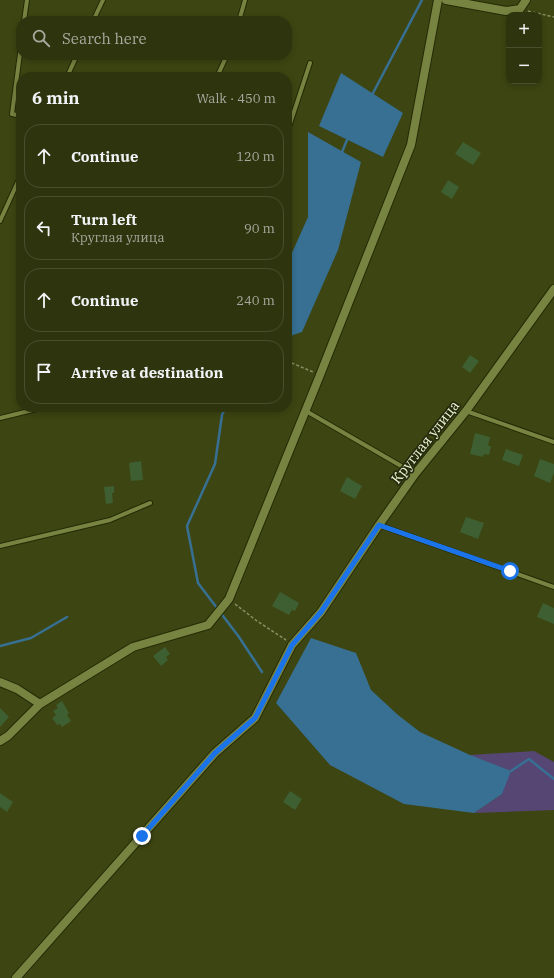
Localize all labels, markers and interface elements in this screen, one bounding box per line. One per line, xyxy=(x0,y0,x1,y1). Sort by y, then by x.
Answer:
map controls xyxy=(506,12,542,84)
button: + xyxy=(506,12,542,48)
search box xyxy=(16,16,292,60)
icon: search xyxy=(30,27,52,49)
text: Search here xyxy=(62,29,147,48)
button: − xyxy=(506,48,542,84)
text: 6 min xyxy=(32,87,80,109)
text: Walk · 450 m xyxy=(197,90,276,107)
icon: ahead xyxy=(33,145,55,167)
text: Continue xyxy=(71,147,138,166)
text: 120 m xyxy=(236,148,275,165)
text: Turn left xyxy=(71,210,137,229)
icon: left xyxy=(33,217,55,239)
text: 90 m xyxy=(244,220,275,237)
text: Круглая улица xyxy=(71,229,165,246)
icon: ahead xyxy=(33,289,55,311)
text: Continue xyxy=(71,291,138,310)
text: 240 m xyxy=(236,292,275,309)
icon: arrive xyxy=(33,361,55,383)
text: Arrive at destination xyxy=(71,363,223,382)
street label: Круглая улица xyxy=(387,396,463,487)
route start xyxy=(501,562,519,580)
route end xyxy=(133,827,151,845)

